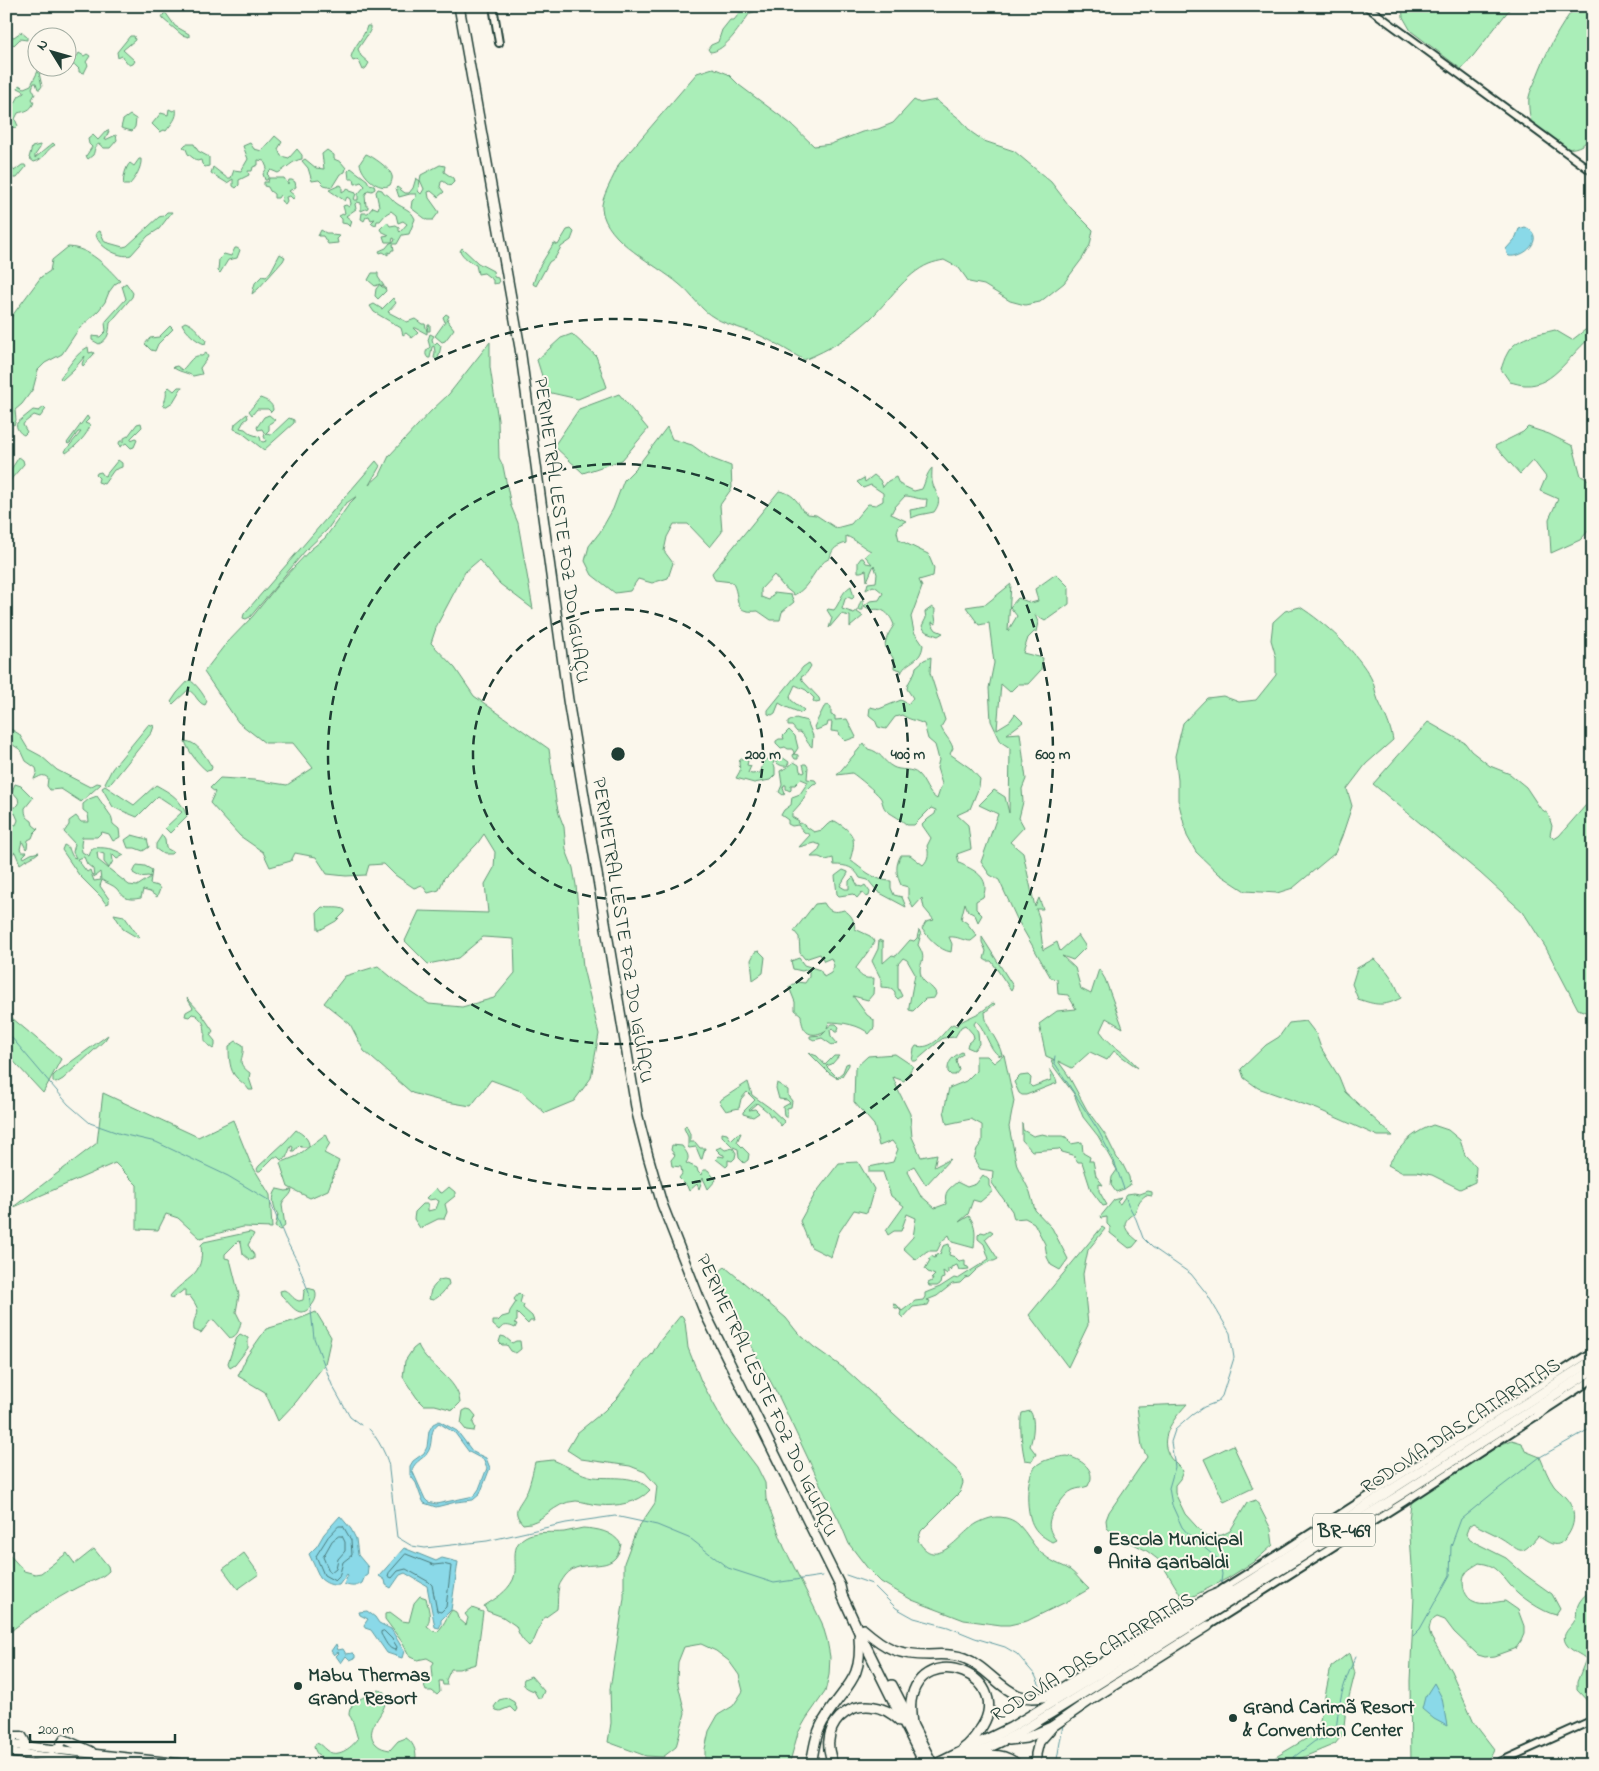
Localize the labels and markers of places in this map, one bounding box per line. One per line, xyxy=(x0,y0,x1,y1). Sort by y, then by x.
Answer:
centre of rings xyxy=(609,745,627,763)
place label: Escola Municipal Anita Garibaldi xyxy=(1108,1526,1243,1578)
marker: Escola Municipal Anita Garibaldi xyxy=(1092,1544,1104,1556)
place label: Mabu Thermas Grand Resort xyxy=(308,1662,431,1714)
marker: Mabu Thermas Grand Resort xyxy=(292,1680,304,1692)
place label: Grand Carimã Resort & Convention Center xyxy=(1242,1694,1415,1746)
marker: Grand Carimã Resort & Convention Center xyxy=(1227,1712,1239,1724)

